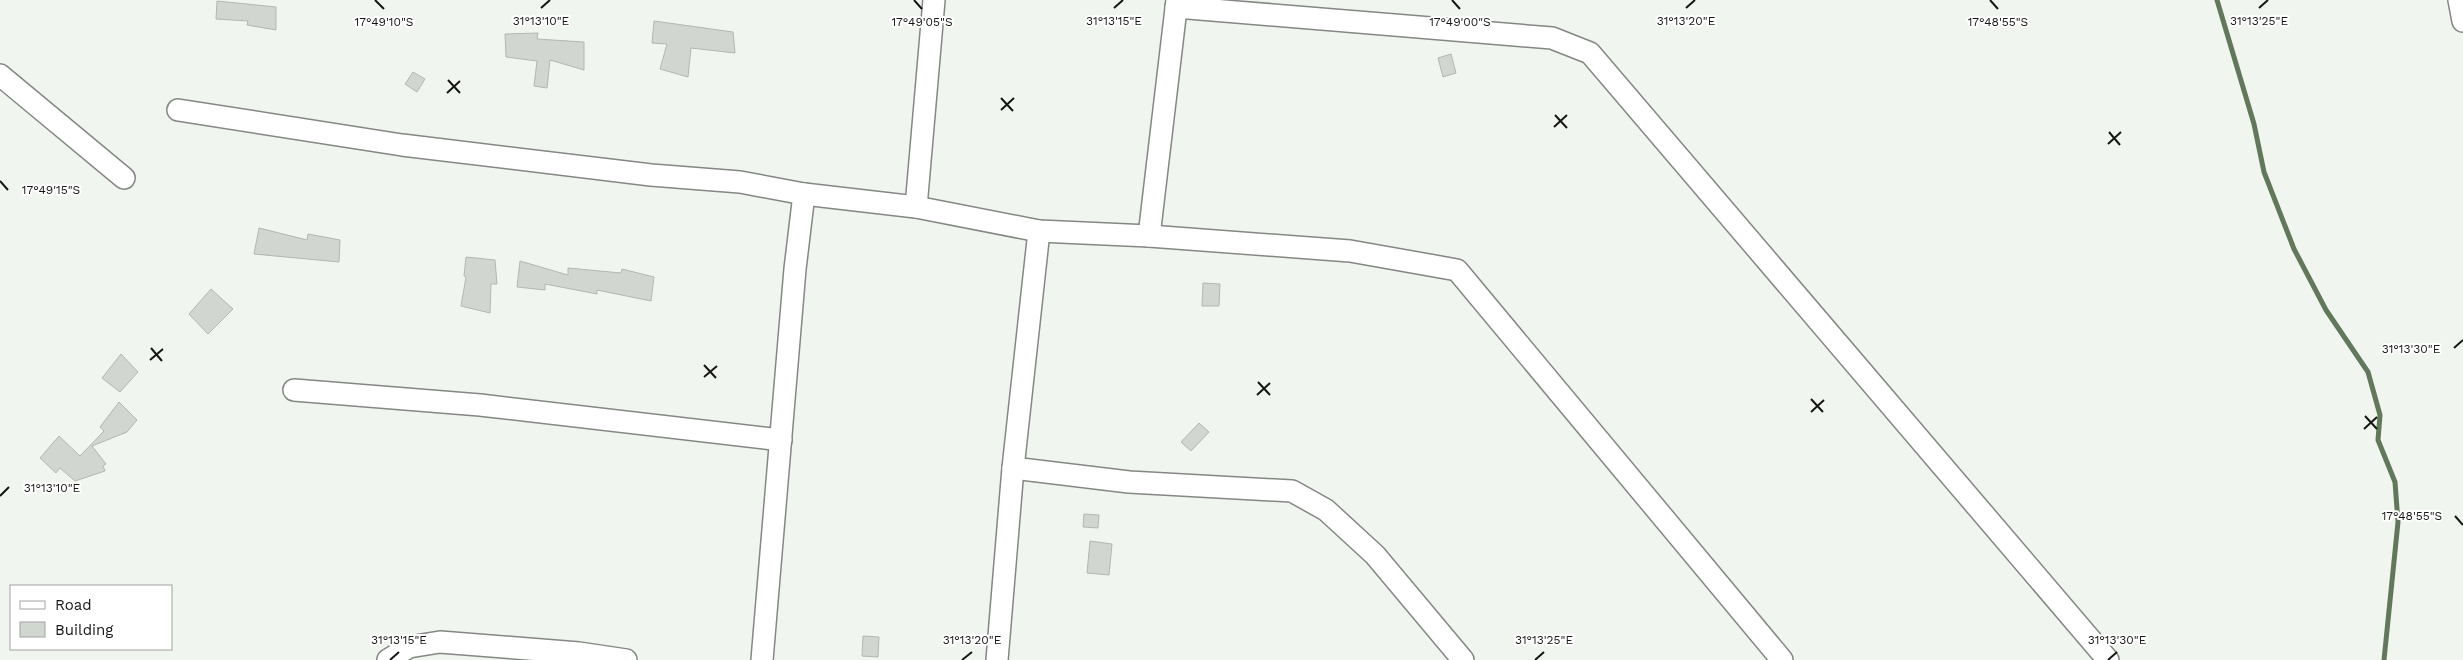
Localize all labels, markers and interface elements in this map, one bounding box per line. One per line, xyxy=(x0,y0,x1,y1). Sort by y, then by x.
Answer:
text: 31°13'10"E xyxy=(513,14,569,28)
text: 31°13'15"E xyxy=(1086,14,1142,28)
text: 31°13'20"E xyxy=(1657,14,1716,28)
text: 31°13'25"E xyxy=(2230,14,2288,28)
text: 17°49'10"S xyxy=(355,15,413,29)
text: 17°49'05"S xyxy=(891,15,953,29)
text: 17°49'00"S xyxy=(1429,15,1491,29)
text: 17°48'55"S xyxy=(1968,15,2028,29)
text: 17°49'15"S xyxy=(22,183,80,197)
text: 31°13'30"E xyxy=(2382,342,2441,356)
text: 31°13'10"E xyxy=(24,481,80,495)
text: 17°48'55"S xyxy=(2382,509,2442,523)
legend xyxy=(10,585,172,650)
text: Road xyxy=(55,596,92,614)
text: Building xyxy=(55,621,113,639)
text: 31°13'15"E xyxy=(371,633,427,647)
text: 31°13'20"E xyxy=(943,633,1002,647)
text: 31°13'25"E xyxy=(1515,633,1573,647)
text: 31°13'30"E xyxy=(2088,633,2147,647)

